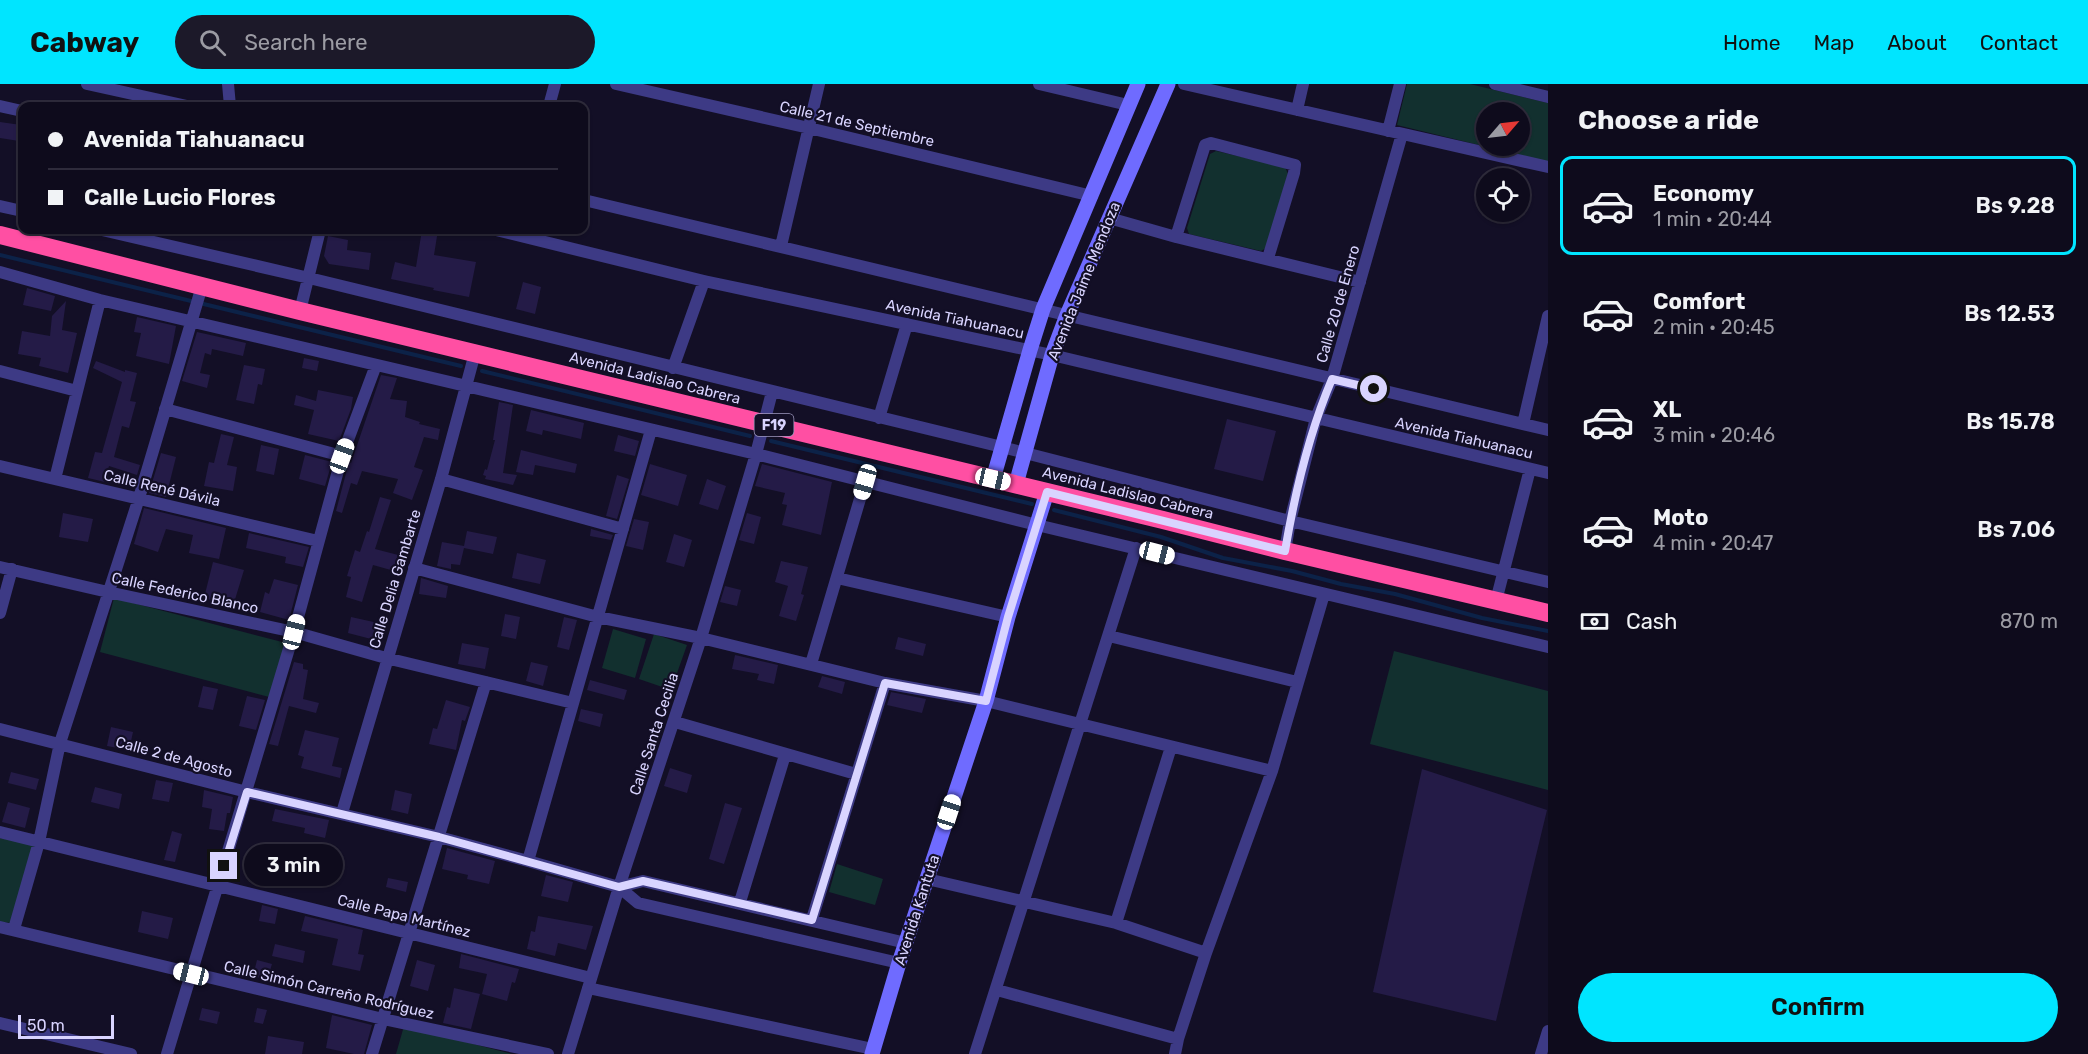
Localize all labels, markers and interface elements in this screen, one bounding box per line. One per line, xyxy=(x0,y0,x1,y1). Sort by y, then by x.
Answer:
search box xyxy=(175,15,595,69)
text: Cabway xyxy=(30,26,139,59)
icon: search xyxy=(196,26,229,59)
text: Search here xyxy=(244,29,368,56)
text: Home xyxy=(1723,30,1780,55)
text: Map xyxy=(1813,30,1854,55)
text: About xyxy=(1887,30,1947,55)
text: Contact xyxy=(1980,30,2058,55)
street label: Calle 21 de Septiembre xyxy=(778,97,936,151)
north arrow xyxy=(1476,102,1530,156)
map controls xyxy=(1476,102,1530,222)
text: Choose a ride xyxy=(1578,104,1759,136)
text: Avenida Tiahuanacu xyxy=(84,126,305,153)
button: locate xyxy=(1476,168,1530,222)
icon: car xyxy=(1581,179,1635,233)
text: Economy xyxy=(1653,180,1754,207)
text: Calle Lucio Flores xyxy=(84,184,276,211)
text: Bs 9.28 xyxy=(1976,192,2055,219)
street label: Avenida Jaime Mendoza xyxy=(1044,199,1124,363)
text: 1 min · 20:44 xyxy=(1653,207,1772,231)
street label: Calle 20 de Enero xyxy=(1313,243,1363,365)
icon: car xyxy=(1581,287,1635,341)
text: Comfort xyxy=(1653,288,1745,315)
street label: Avenida Tiahuanacu xyxy=(884,296,1026,342)
text: Bs 12.53 xyxy=(1964,300,2055,327)
text: 2 min · 20:45 xyxy=(1653,315,1775,339)
street label: Avenida Ladislao Cabrera xyxy=(568,348,742,408)
route start xyxy=(1360,375,1387,402)
icon: car xyxy=(1581,395,1635,449)
text: XL xyxy=(1653,396,1681,423)
text: Bs 15.78 xyxy=(1966,408,2055,435)
street label: Avenida Tiahuanacu xyxy=(1393,413,1535,463)
road number: F19 xyxy=(754,414,794,436)
text: 3 min · 20:46 xyxy=(1653,423,1775,447)
car xyxy=(327,436,357,476)
car xyxy=(851,462,879,502)
street label: Avenida Ladislao Cabrera xyxy=(1041,463,1215,523)
street label: Calle René Dávila xyxy=(102,466,222,510)
car xyxy=(973,466,1013,492)
icon: car xyxy=(1581,503,1635,557)
text: Moto xyxy=(1653,504,1708,531)
street label: Calle Delia Gambarte xyxy=(365,507,425,651)
text: Bs 7.06 xyxy=(1977,516,2055,543)
text: 4 min · 20:47 xyxy=(1653,531,1773,555)
car xyxy=(1137,540,1177,566)
street label: Calle Federico Blanco xyxy=(110,569,260,617)
icon: cash xyxy=(1578,605,1611,638)
text: Cash xyxy=(1626,608,1677,635)
text: 870 m xyxy=(2000,609,2058,633)
car xyxy=(281,612,307,652)
street label: Calle Santa Cecilia xyxy=(626,670,682,798)
street label: Calle 2 de Agosto xyxy=(114,733,234,781)
car xyxy=(935,792,963,832)
callout: 3 min xyxy=(245,845,344,887)
route end xyxy=(210,852,237,879)
text: 3 min xyxy=(267,853,320,877)
street label: Avenida Kantuta xyxy=(891,853,943,967)
street label: Calle Papa Martínez xyxy=(335,891,473,941)
street label: Calle Simón Carreño Rodríguez xyxy=(222,957,436,1023)
car xyxy=(171,961,211,987)
button: Confirm xyxy=(1578,973,2058,1042)
scale bar xyxy=(18,1012,114,1040)
text: 50 m xyxy=(27,1016,65,1035)

